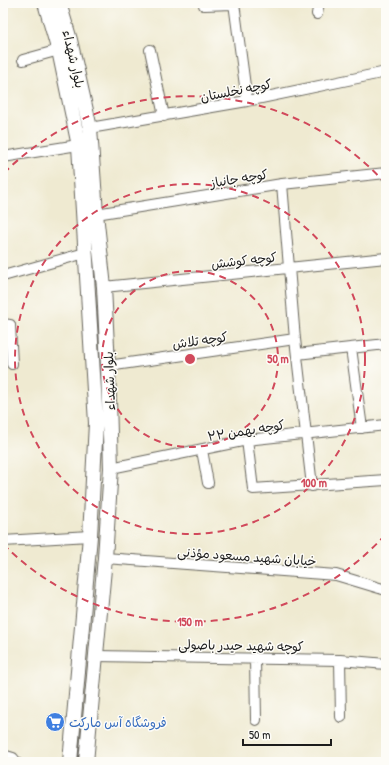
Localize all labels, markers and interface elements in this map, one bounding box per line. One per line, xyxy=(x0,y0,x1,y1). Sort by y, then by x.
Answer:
street label: بلوار شهداء xyxy=(59,28,89,90)
street label: کوچه نخلستان xyxy=(199,74,274,106)
street label: کوچه جانباز xyxy=(208,164,270,192)
street label: کوچه کوشش xyxy=(210,248,278,272)
street label: کوچه تلاش xyxy=(171,327,229,353)
text: 50 m xyxy=(267,350,289,367)
street label: بلوار شهداء xyxy=(99,351,119,411)
centre of rings xyxy=(183,352,197,366)
street label: کوچه بهمن ۲۲ xyxy=(206,415,286,445)
text: 100 m xyxy=(301,474,327,491)
street label: خیابان شهید مسعود مؤذنی xyxy=(177,542,317,571)
text: 150 m xyxy=(177,613,203,630)
street label: کوچه شهید حیدر باصولی xyxy=(178,635,304,656)
supermarket icon: فروشگاه آس مارکت xyxy=(44,711,66,733)
place label: فروشگاه آس مارکت xyxy=(69,713,167,731)
scale bar xyxy=(243,721,331,747)
text: 50 m xyxy=(249,726,270,743)

